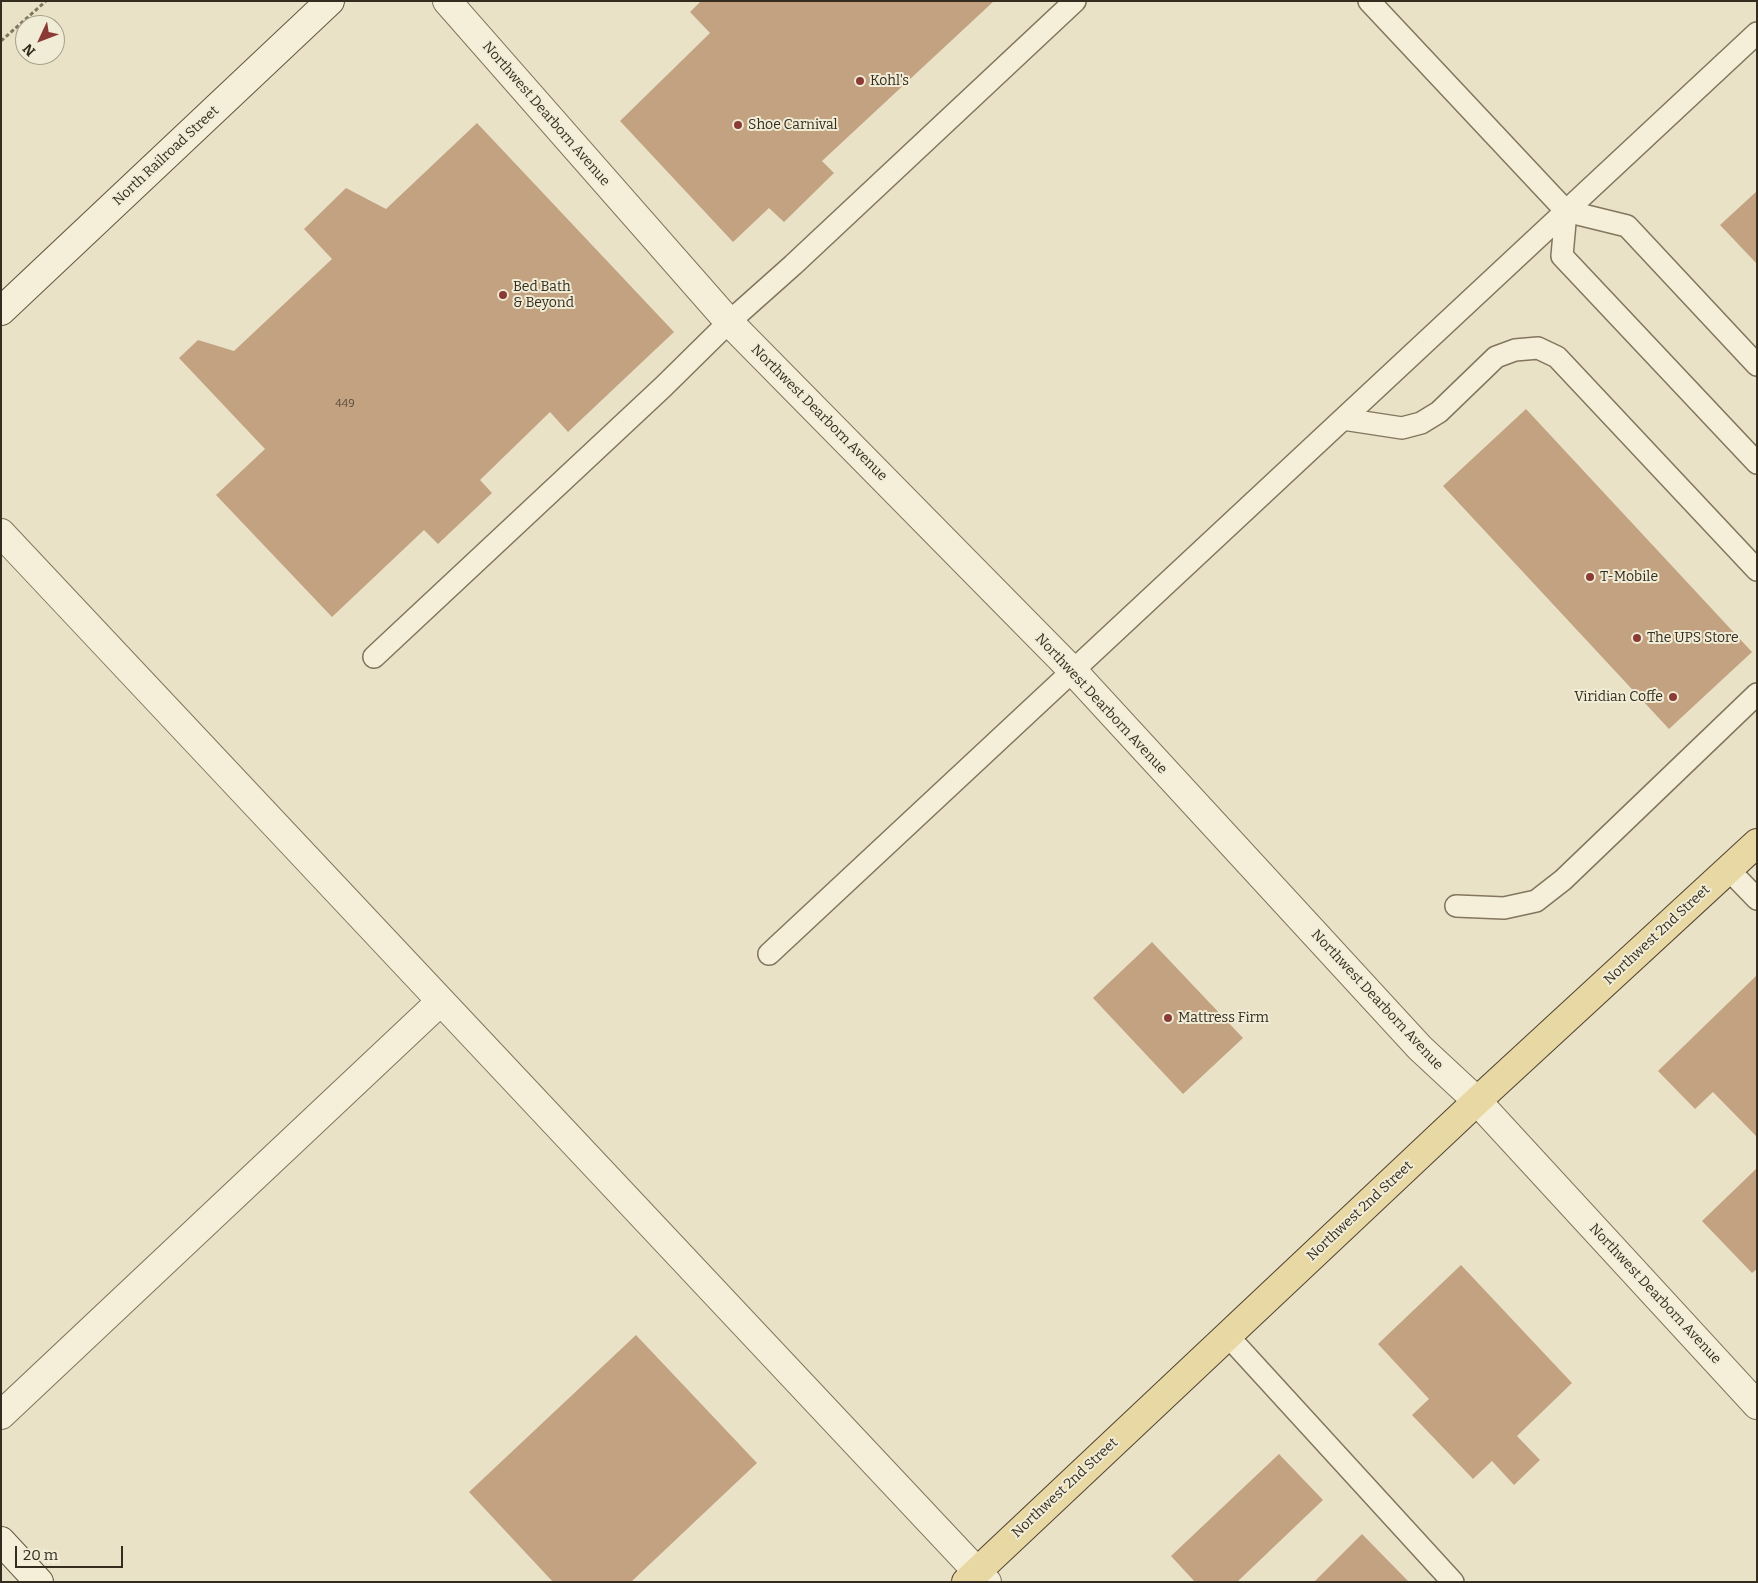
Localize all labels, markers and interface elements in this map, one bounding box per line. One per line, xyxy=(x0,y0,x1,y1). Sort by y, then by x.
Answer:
north arrow xyxy=(15,15,65,65)
street label: Northwest Dearborn Avenue xyxy=(479,38,613,190)
text: N xyxy=(19,40,39,60)
place label: Kohl's xyxy=(870,73,909,89)
marker: Kohl's xyxy=(854,75,866,87)
street label: North Railroad Street xyxy=(110,103,222,209)
place label: Shoe Carnival xyxy=(748,117,838,133)
marker: Shoe Carnival xyxy=(732,119,744,131)
place label: Bed Bath & Beyond xyxy=(513,279,574,312)
marker: Bed Bath & Beyond xyxy=(497,289,509,301)
street label: Northwest Dearborn Avenue xyxy=(747,341,891,485)
house number: 449 xyxy=(335,397,355,411)
place label: T-Mobile xyxy=(1600,569,1658,585)
marker: T-Mobile xyxy=(1584,571,1596,583)
street label: Northwest Dearborn Avenue xyxy=(1032,630,1170,778)
place label: The UPS Store xyxy=(1647,630,1739,646)
marker: The UPS Store xyxy=(1631,632,1643,644)
place label: Viridian Coffe xyxy=(1574,689,1663,705)
marker: Viridian Coffe xyxy=(1667,691,1679,703)
street label: Northwest 2nd Street xyxy=(1601,882,1713,988)
street label: Northwest Dearborn Avenue xyxy=(1308,926,1446,1074)
place label: Mattress Firm xyxy=(1178,1010,1269,1026)
marker: Mattress Firm xyxy=(1162,1012,1174,1024)
street label: Northwest 2nd Street xyxy=(1304,1158,1416,1264)
street label: Northwest Dearborn Avenue xyxy=(1586,1220,1724,1368)
street label: Northwest 2nd Street xyxy=(1009,1435,1121,1541)
scale bar xyxy=(18,1536,125,1568)
text: 20 m xyxy=(23,1546,58,1564)

